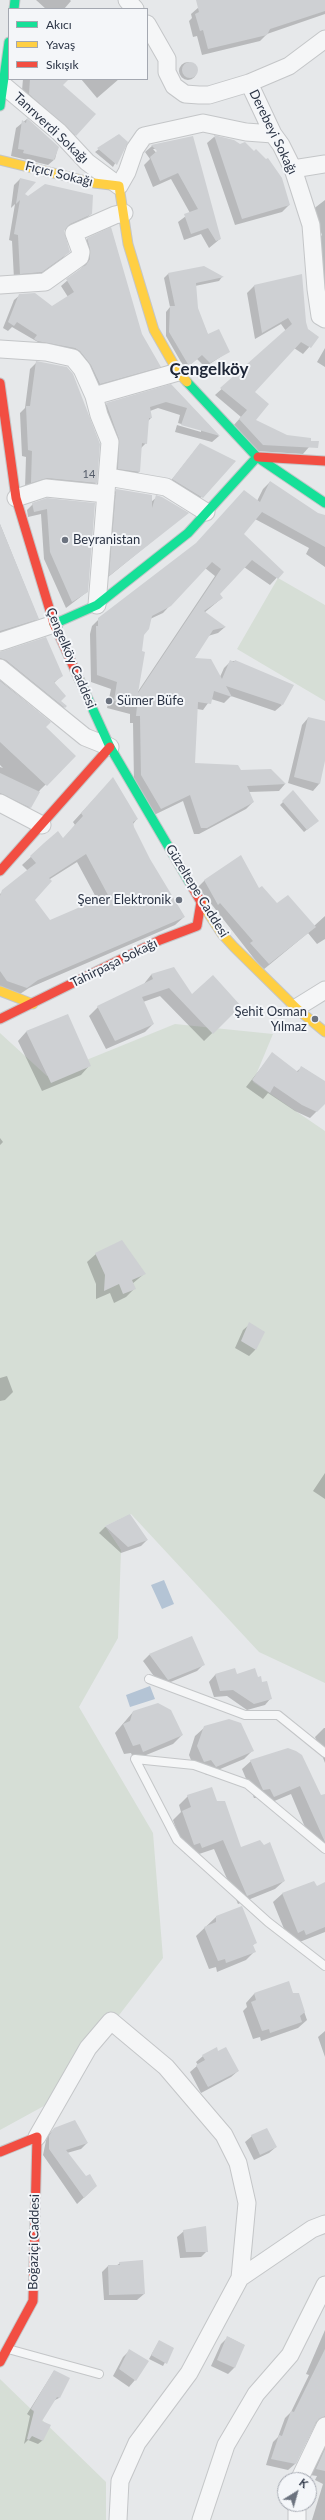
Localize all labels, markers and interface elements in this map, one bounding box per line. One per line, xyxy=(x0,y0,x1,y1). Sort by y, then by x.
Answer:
legend xyxy=(8,8,148,80)
text: Akıcı xyxy=(46,17,72,32)
text: Yavaş xyxy=(46,37,75,52)
text: Sıkışık xyxy=(46,57,79,72)
street label: Derebeyi Sokağı xyxy=(246,87,300,177)
street label: Tanrıverdi Sokağı xyxy=(10,89,92,167)
street label: Fıçıcı Sokağı xyxy=(24,158,94,190)
district label: Çengelköy xyxy=(170,360,248,380)
house number: 14 xyxy=(83,467,95,481)
place label: Beyranistan xyxy=(73,532,140,548)
marker: Beyranistan xyxy=(60,535,70,545)
street label: Çengelköy Caddesi xyxy=(43,605,99,711)
place label: Sümer Büfe xyxy=(117,693,184,709)
marker: Sümer Büfe xyxy=(104,696,114,706)
street label: Güzeltepe Caddesi xyxy=(162,842,232,940)
place label: Şener Elektronik xyxy=(77,892,171,908)
marker: Şener Elektronik xyxy=(174,895,184,905)
street label: Tahirpaşa Sokağı xyxy=(68,935,160,991)
place label: Şehit Osman Yılmaz xyxy=(234,1004,307,1035)
marker: Şehit Osman Yılmaz xyxy=(310,1014,320,1024)
street label: Boğaziçi Caddesi xyxy=(25,2194,43,2290)
north arrow xyxy=(277,2472,317,2512)
text: K xyxy=(297,2475,311,2490)

